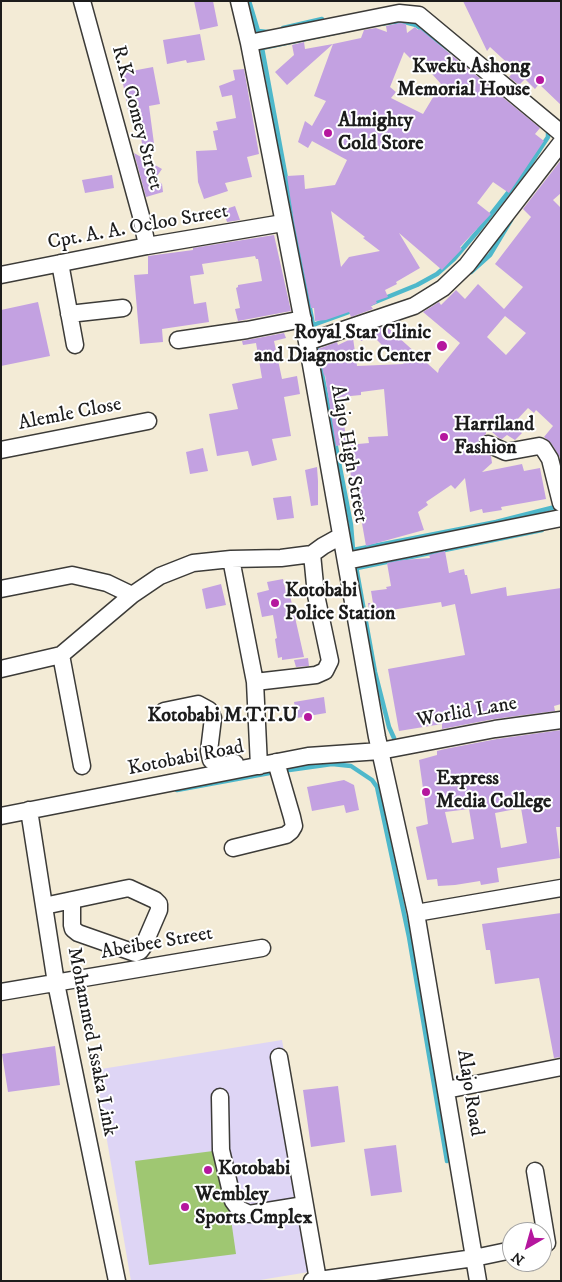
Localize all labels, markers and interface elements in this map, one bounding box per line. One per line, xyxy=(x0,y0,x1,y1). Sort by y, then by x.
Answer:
street label: R.K. Comey Street xyxy=(105,43,167,193)
place label: Kweku Ashong Memorial House xyxy=(397,56,530,103)
marker: Kweku Ashong Memorial House xyxy=(534,74,546,86)
place label: Almighty Cold Store xyxy=(338,110,423,157)
marker: Almighty Cold Store xyxy=(322,127,334,139)
street label: Cpt. A. A. Ocloo Street xyxy=(46,200,230,256)
place label: Royal Star Clinic and Diagnostic Center xyxy=(254,322,431,369)
marker: Royal Star Clinic and Diagnostic Center xyxy=(435,339,449,353)
street label: Alajo High Street xyxy=(324,383,372,525)
street label: Alemle Close xyxy=(16,393,124,437)
place label: Harriland Fashion xyxy=(454,414,534,461)
marker: Harriland Fashion xyxy=(438,431,450,443)
place label: Kotobabi Police Station xyxy=(285,580,395,627)
marker: Kotobabi Police Station xyxy=(269,597,281,609)
street label: Worlid Lane xyxy=(415,692,519,734)
place label: Kotobabi M.T.T.U xyxy=(147,705,298,729)
marker: Kotobabi M.T.T.U xyxy=(302,711,314,723)
street label: Kotobabi Road xyxy=(126,736,246,782)
place label: Express Media College xyxy=(436,768,551,815)
marker: Express Media College xyxy=(420,786,432,798)
street label: Abeibee Street xyxy=(99,922,215,966)
street label: Mohammed Issaka Link xyxy=(61,946,121,1138)
street label: Alajo Road xyxy=(450,1048,488,1138)
place label: Kotobabi xyxy=(218,1158,290,1182)
marker: Kotobabi xyxy=(202,1164,214,1176)
place label: Wembley Sports Cmplex xyxy=(195,1184,312,1231)
marker: Wembley Sports Cmplex xyxy=(179,1201,191,1213)
north arrow xyxy=(502,1222,552,1272)
text: N xyxy=(508,1247,528,1269)

